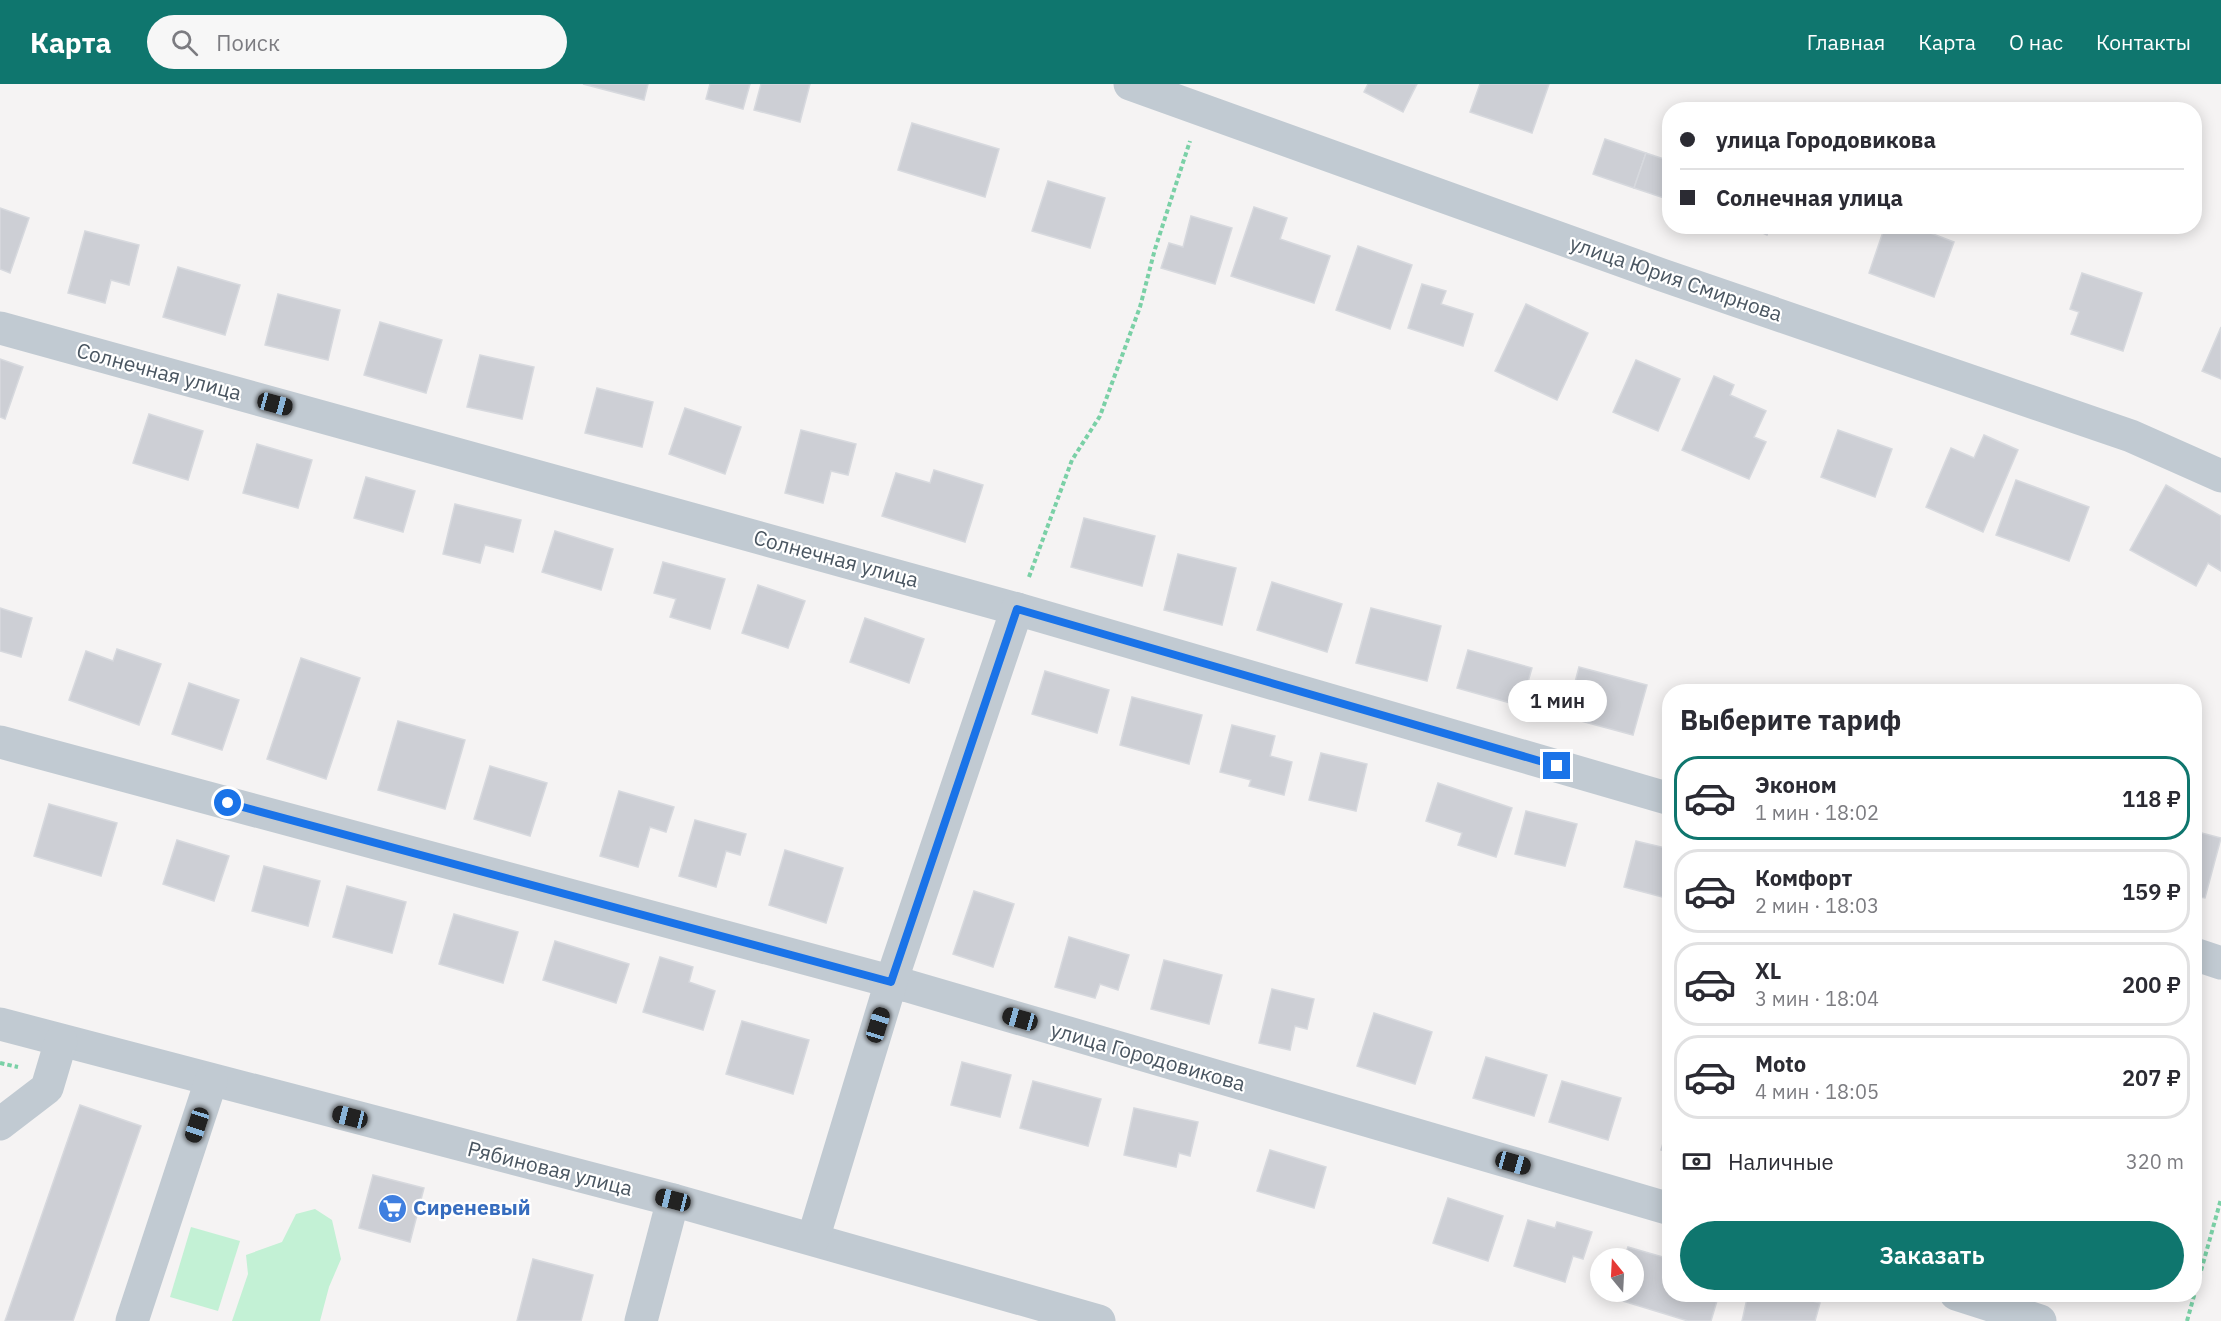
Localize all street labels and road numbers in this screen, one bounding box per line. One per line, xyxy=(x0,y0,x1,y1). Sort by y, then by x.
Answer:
street label: улица Юрия Смирнова xyxy=(1566,228,1786,328)
street label: Солнечная улица xyxy=(74,336,245,407)
street label: Солнечная улица xyxy=(751,523,922,594)
street label: улица Городовикова xyxy=(1048,1015,1249,1097)
street label: Рябиновая улица xyxy=(465,1134,636,1202)

